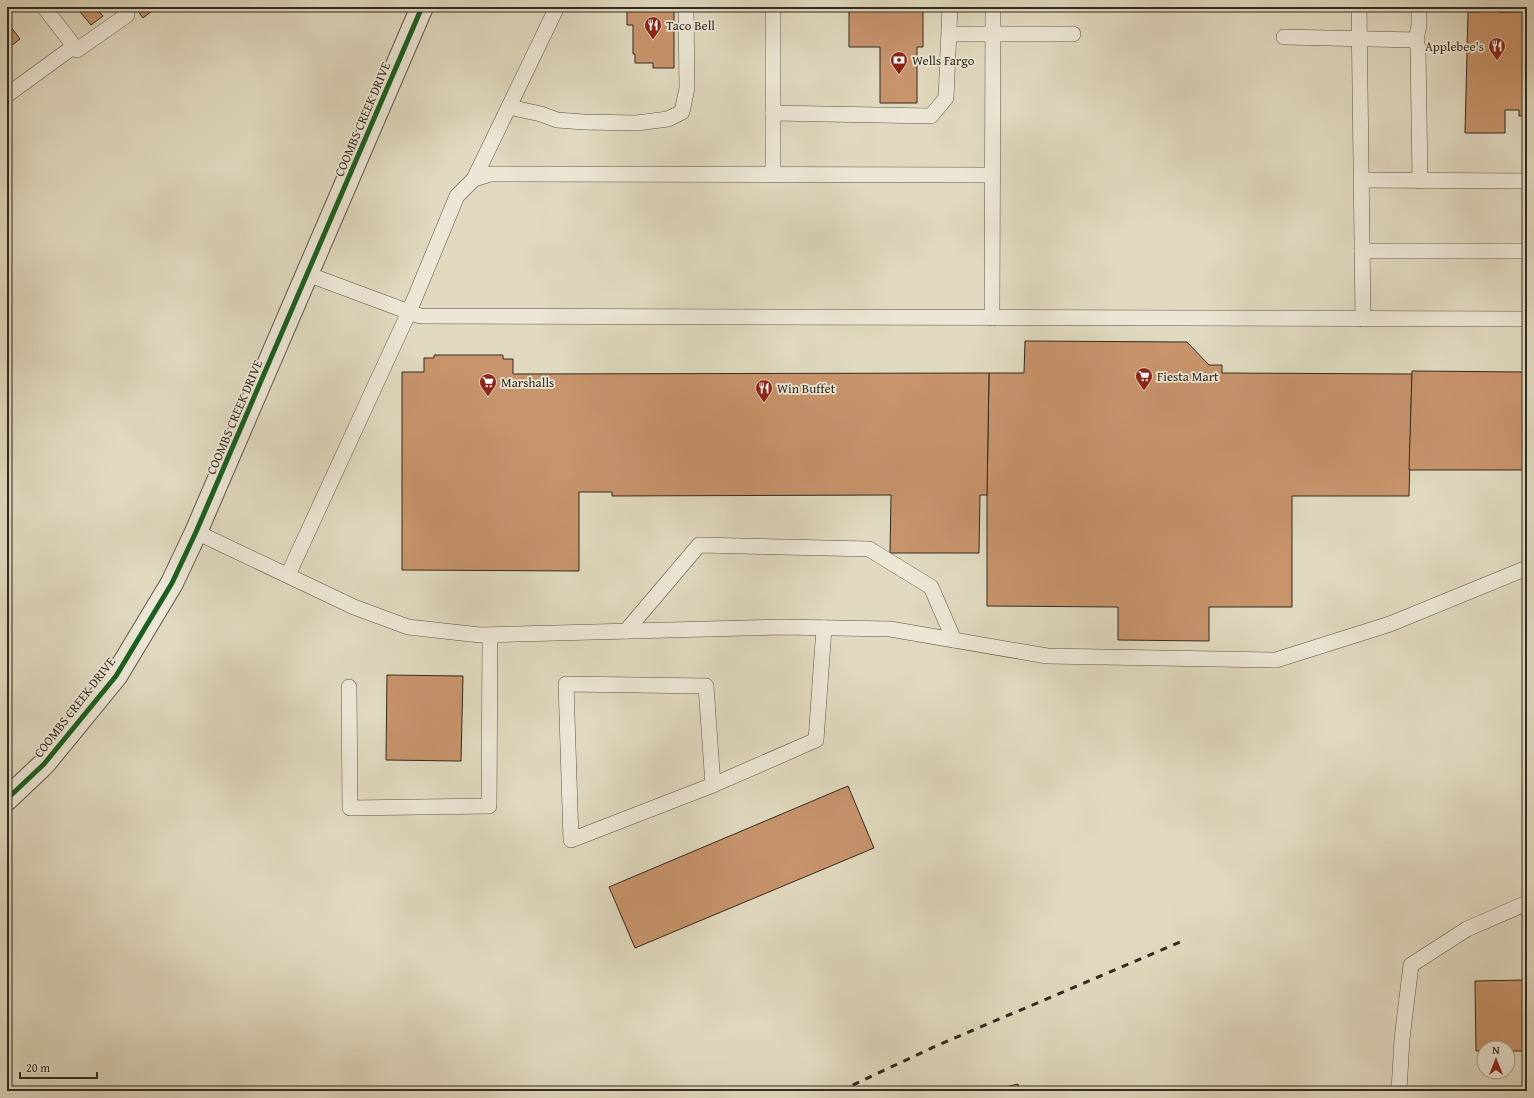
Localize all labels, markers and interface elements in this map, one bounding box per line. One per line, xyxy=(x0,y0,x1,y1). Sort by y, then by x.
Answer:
restaurant icon: Taco Bell xyxy=(643,15,663,40)
place label: Taco Bell xyxy=(666,16,715,35)
restaurant icon: Applebee's xyxy=(1487,36,1507,61)
place label: Applebee's xyxy=(1425,37,1484,56)
bank icon: Wells Fargo xyxy=(889,50,909,75)
place label: Wells Fargo xyxy=(912,51,975,70)
street label: COOMBS CREEK DRIVE xyxy=(330,59,395,179)
street label: COOMBS CREEK DRIVE xyxy=(202,357,267,477)
supermarket icon: Fiesta Mart xyxy=(1134,366,1154,391)
place label: Fiesta Mart xyxy=(1157,367,1219,386)
supermarket icon: Marshalls xyxy=(478,372,498,397)
place label: Marshalls xyxy=(501,373,554,392)
restaurant icon: Win Buffet xyxy=(754,378,774,403)
place label: Win Buffet xyxy=(777,379,836,398)
street label: COOMBS CREEK DRIVE xyxy=(29,653,120,762)
north arrow xyxy=(1476,1040,1516,1080)
text: N xyxy=(1492,1042,1500,1058)
scale bar xyxy=(20,1054,97,1080)
text: 20 m xyxy=(26,1059,50,1076)

